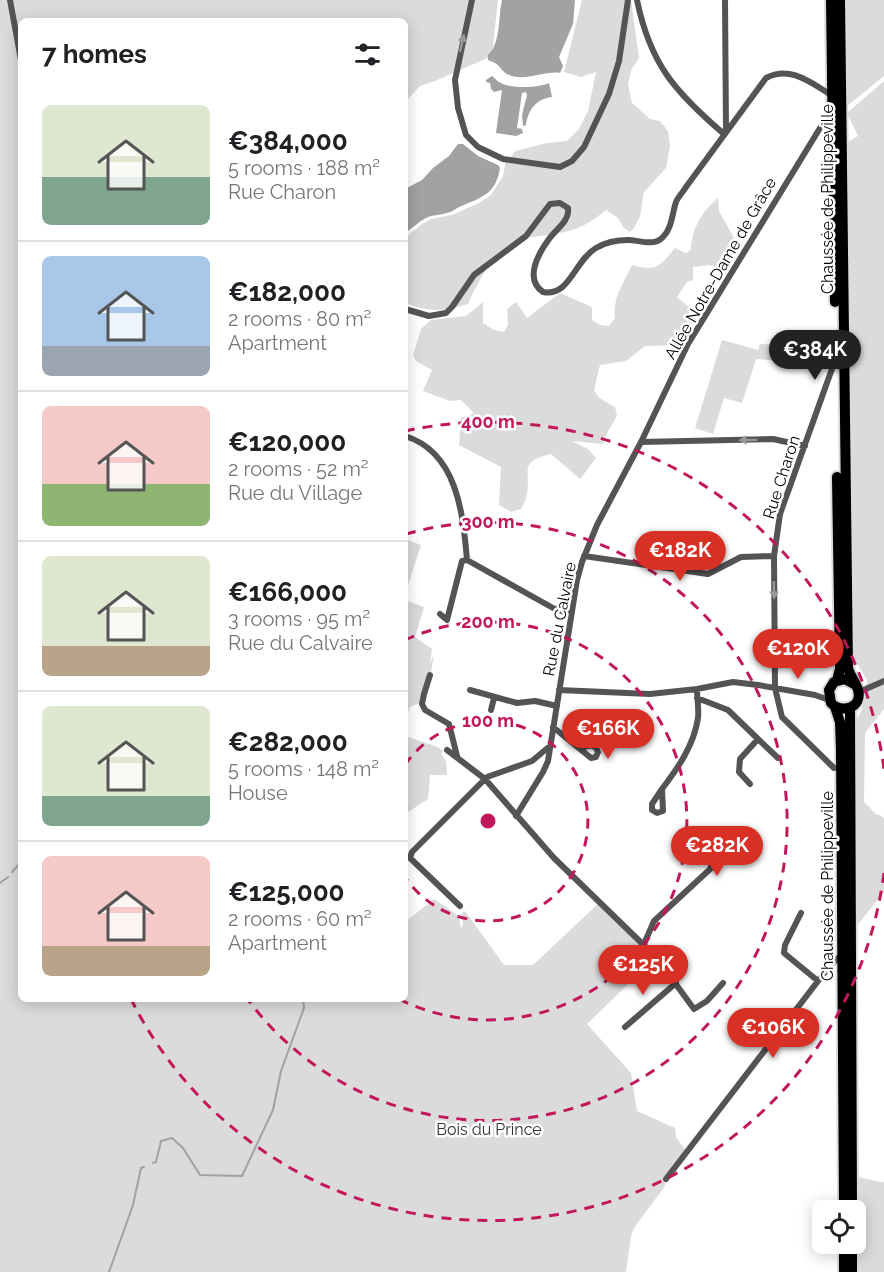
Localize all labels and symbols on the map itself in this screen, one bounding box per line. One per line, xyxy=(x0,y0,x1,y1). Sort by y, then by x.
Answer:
one-way arrow xyxy=(457,34,467,53)
street label: Chaussée de Philippeville xyxy=(818,104,837,294)
street label: Allée Notre-Dame de Grâce xyxy=(661,174,780,362)
pin: €384K xyxy=(773,330,857,381)
text: 400 m xyxy=(461,411,515,432)
street label: Rue Charon xyxy=(759,433,804,521)
one-way arrow xyxy=(738,435,757,445)
text: 300 m xyxy=(461,511,515,532)
pin: €182K xyxy=(638,531,722,582)
street label: Rue du Calvaire xyxy=(539,560,580,678)
one-way arrow xyxy=(769,581,779,600)
text: 200 m xyxy=(461,611,515,632)
pin: €120K xyxy=(756,629,840,680)
pin: €166K xyxy=(566,709,650,760)
text: 100 m xyxy=(462,710,514,731)
street label: Chaussée de Philippeville xyxy=(818,791,837,981)
centre of rings xyxy=(478,811,498,831)
pin: €282K xyxy=(675,826,759,877)
pin: €125K xyxy=(601,945,685,996)
pin: €106K xyxy=(731,1008,815,1059)
park label: Bois du Prince xyxy=(436,1120,542,1139)

